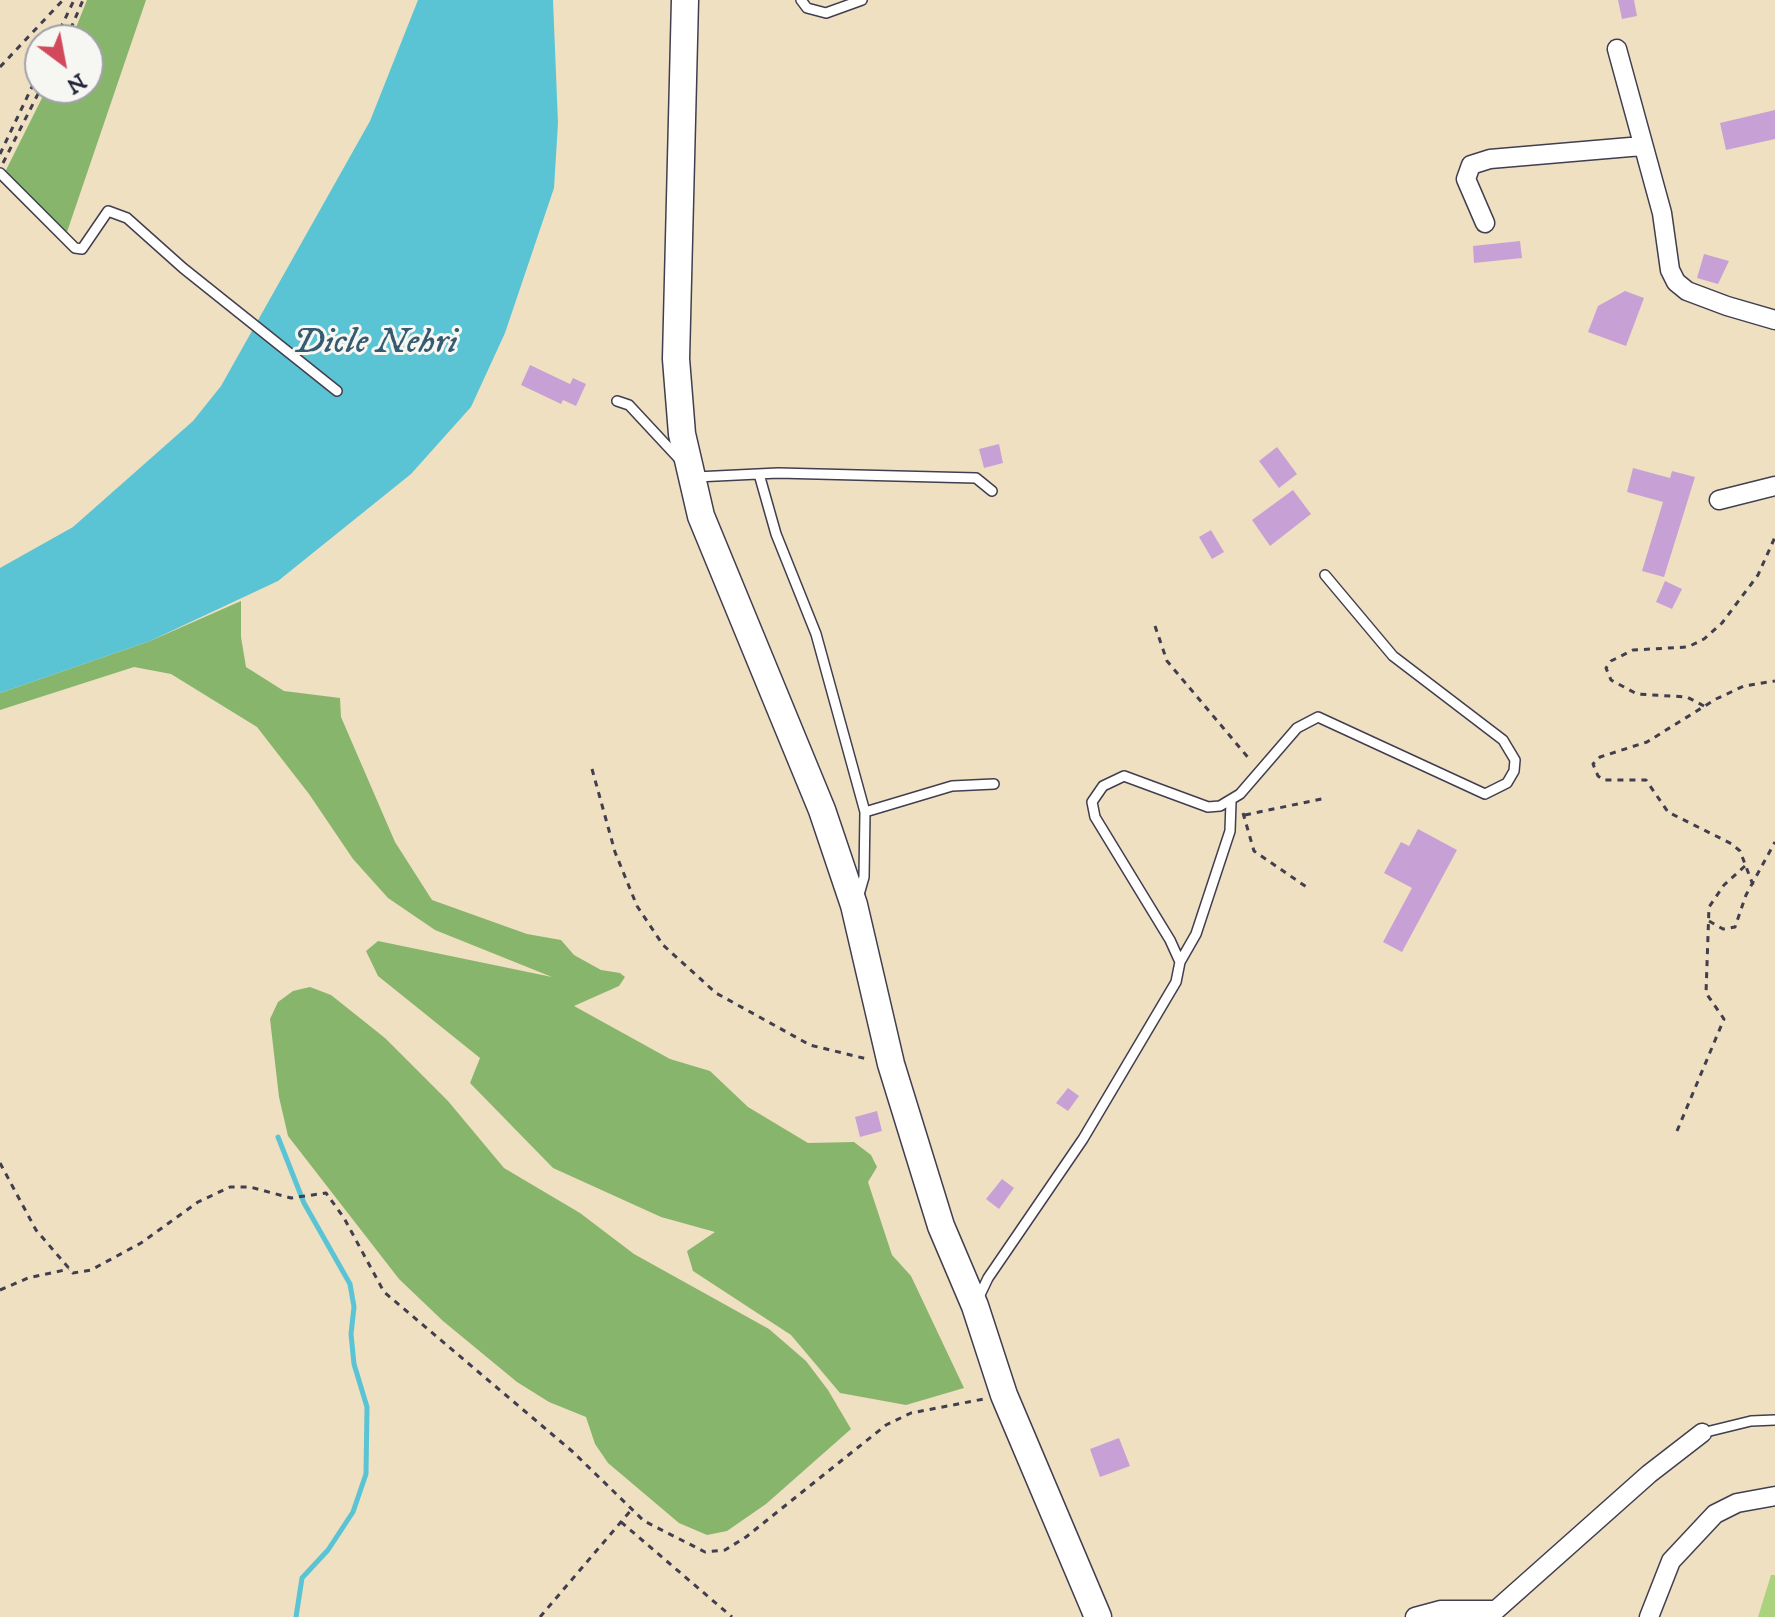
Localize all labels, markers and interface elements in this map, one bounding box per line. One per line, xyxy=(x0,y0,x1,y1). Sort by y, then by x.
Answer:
north arrow xyxy=(24,24,104,104)
text: N xyxy=(61,67,91,99)
water label: Dicle Nehri xyxy=(293,323,457,367)

